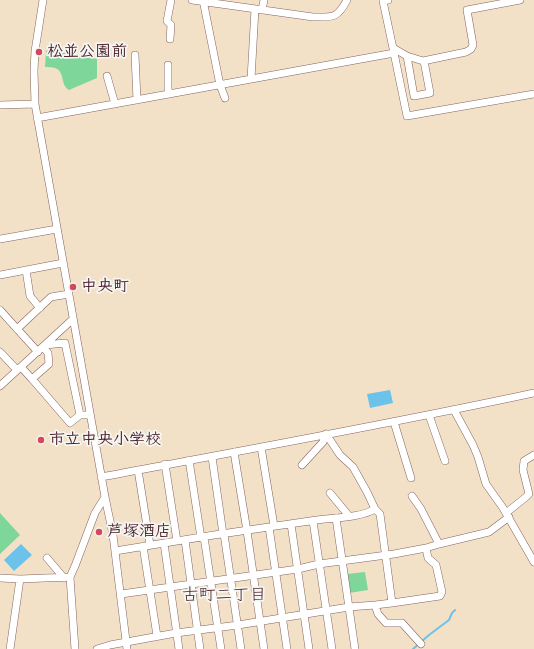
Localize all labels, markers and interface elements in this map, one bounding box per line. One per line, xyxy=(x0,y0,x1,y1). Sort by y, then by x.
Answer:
place label: 松並公園前 xyxy=(47,42,127,62)
marker: 松並公園前 xyxy=(34,47,44,57)
place label: 中央町 xyxy=(81,277,129,297)
marker: 中央町 xyxy=(68,282,78,292)
place label: 市立中央小学校 xyxy=(49,430,161,450)
marker: 市立中央小学校 xyxy=(36,435,46,445)
place label: 芦塚酒店 xyxy=(107,522,171,542)
marker: 芦塚酒店 xyxy=(94,527,104,537)
district label: 古町二丁目 xyxy=(182,586,266,606)

